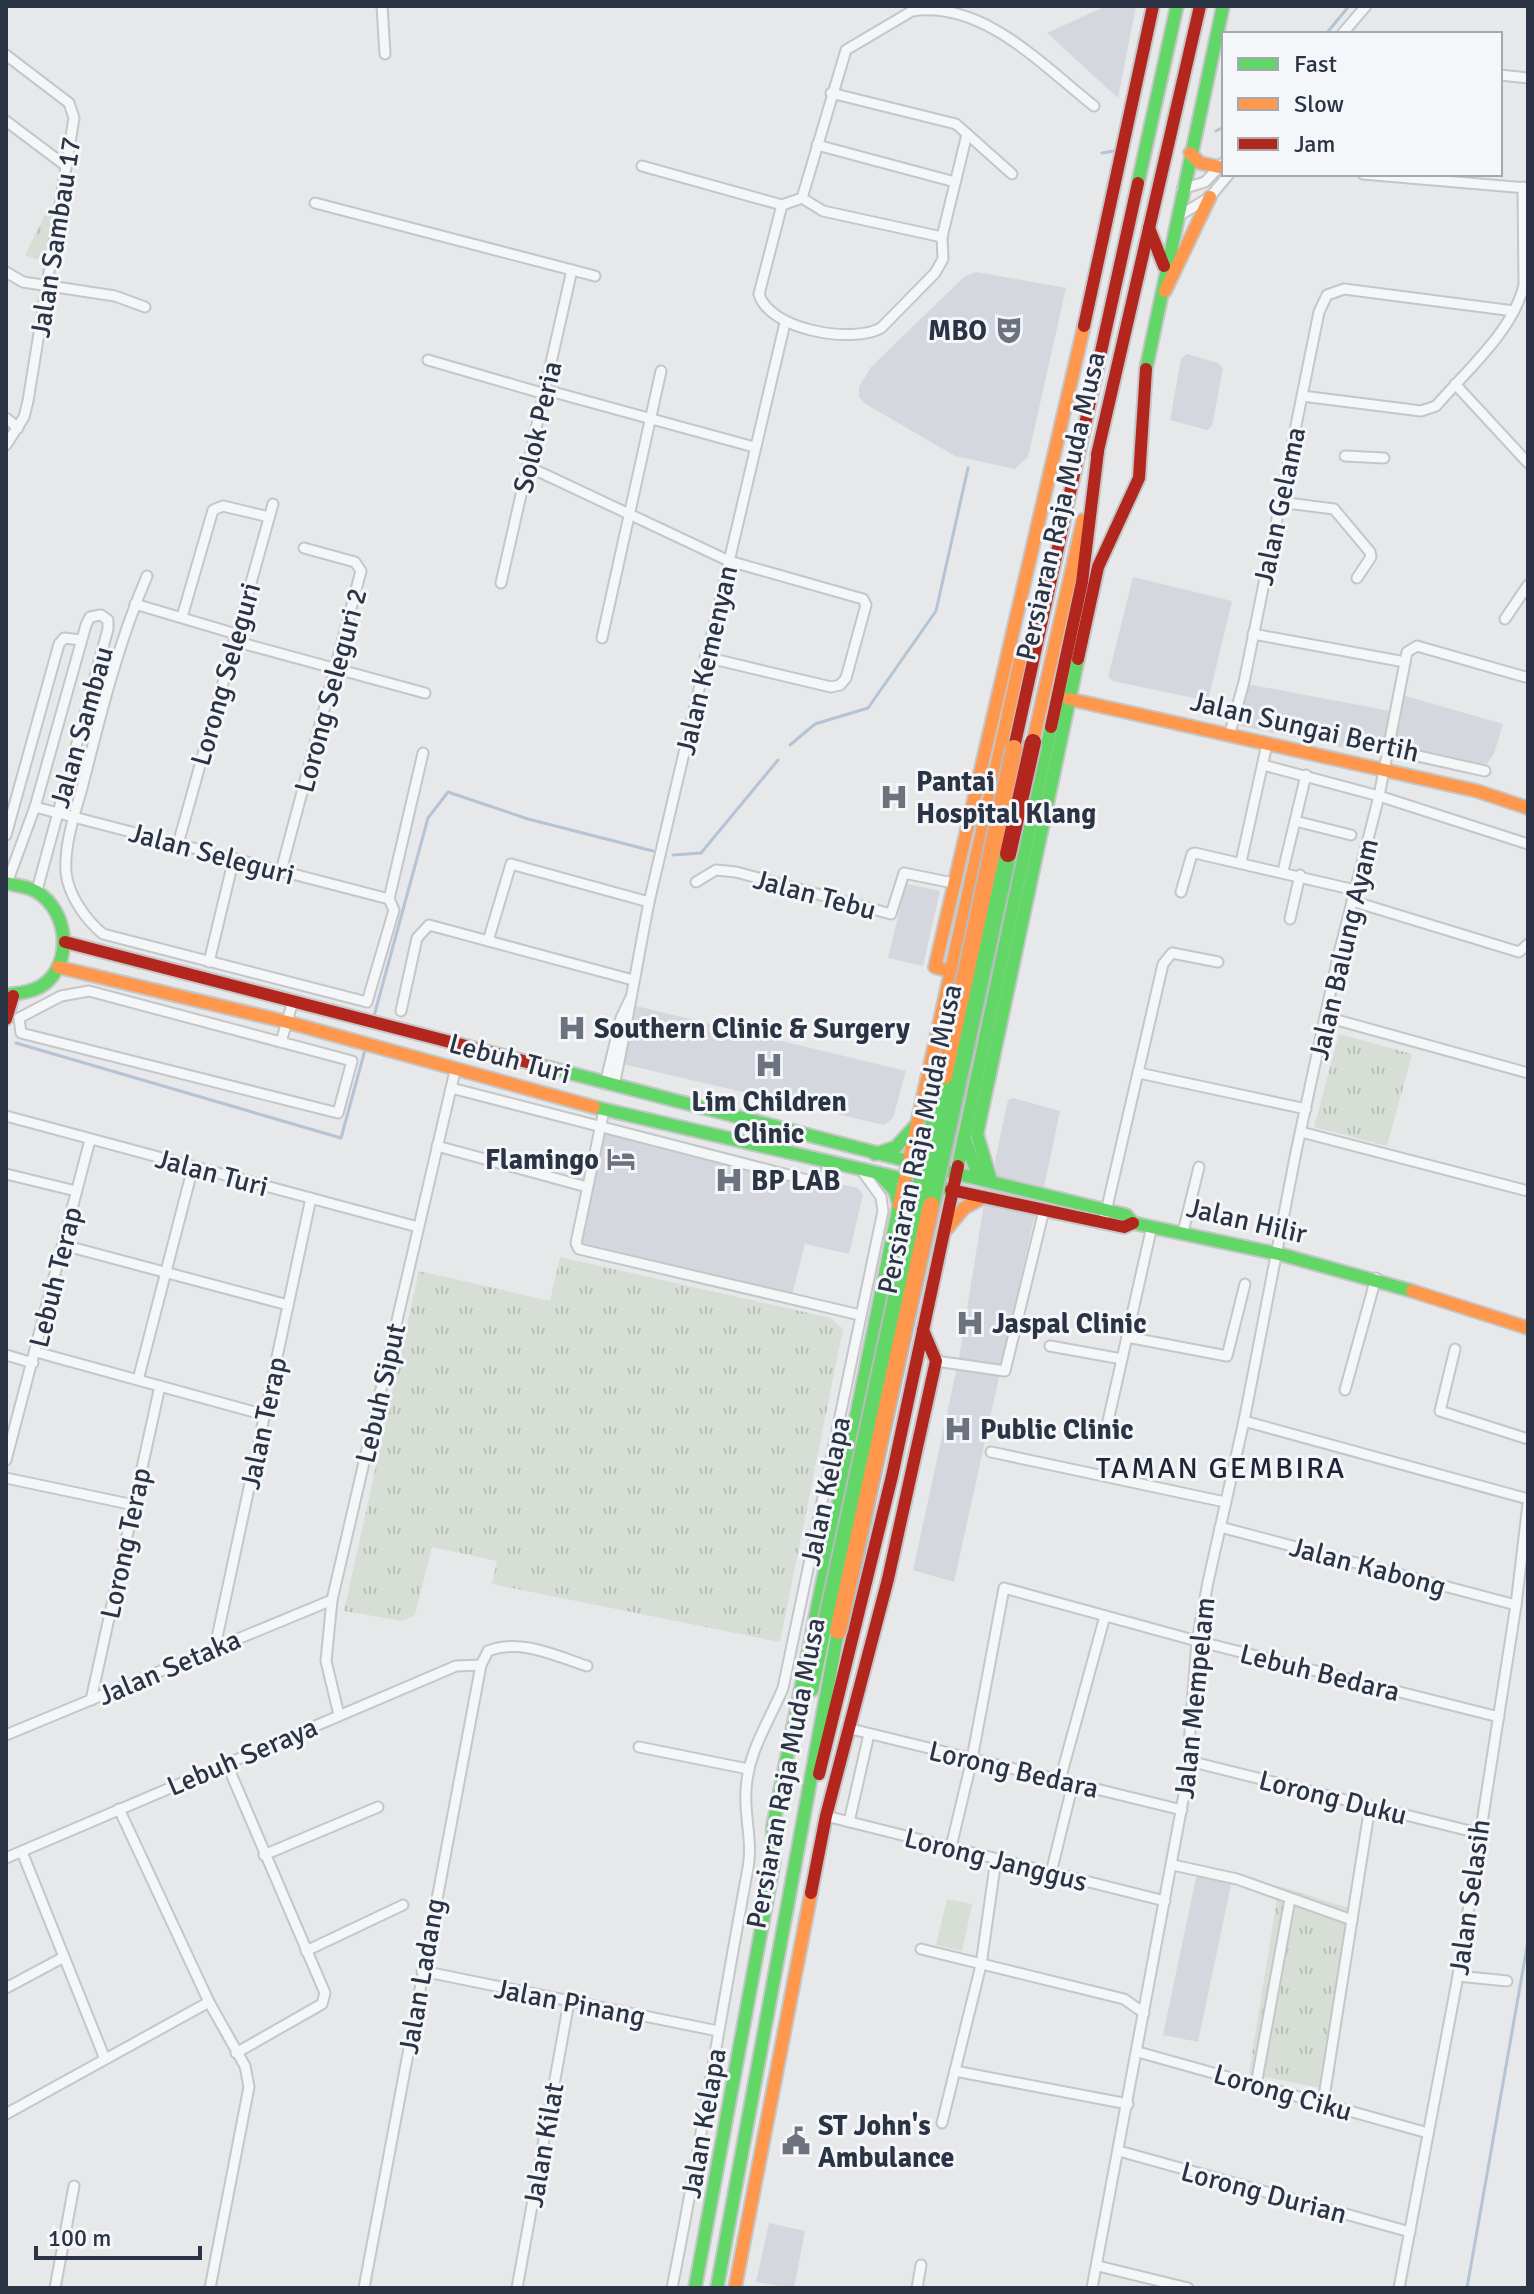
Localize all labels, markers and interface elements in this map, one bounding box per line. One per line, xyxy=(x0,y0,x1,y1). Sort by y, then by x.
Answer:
legend xyxy=(1222,32,1502,176)
text: Fast xyxy=(1294,49,1337,79)
text: Slow xyxy=(1294,89,1344,119)
text: Jam xyxy=(1294,129,1335,159)
street label: Jalan Sambau 17 xyxy=(23,134,89,340)
place label: MBO xyxy=(928,314,987,348)
theatre icon: MBO xyxy=(994,315,1024,345)
street label: Persiaran Raja Muda Musa xyxy=(1009,349,1113,664)
street label: Solok Peria xyxy=(506,358,570,497)
street label: Jalan Gelama xyxy=(1247,424,1313,588)
street label: Jalan Kemenyan xyxy=(669,562,745,758)
street label: Lorong Seleguri xyxy=(184,579,268,770)
street label: Lorong Seleguri 2 xyxy=(287,584,375,796)
street label: Jalan Sambau xyxy=(43,643,121,812)
street label: Jalan Sungai Bertih xyxy=(1187,684,1422,770)
place label: Pantai Hospital Klang xyxy=(916,765,1096,831)
hospital icon: Pantai Hospital Klang xyxy=(879,782,909,812)
street label: Jalan Seleguri xyxy=(125,816,298,892)
street label: Jalan Balung Ayam xyxy=(1302,835,1386,1063)
street label: Jalan Tebu xyxy=(750,862,880,928)
street label: Persiaran Raja Muda Musa xyxy=(871,981,969,1297)
place label: Southern Clinic & Surgery xyxy=(594,1012,910,1046)
hospital icon: Southern Clinic & Surgery xyxy=(557,1013,587,1043)
street label: Lebuh Turi xyxy=(445,1026,574,1092)
hospital icon: Lim Children Clinic xyxy=(754,1050,784,1080)
place label: Lim Children Clinic xyxy=(691,1085,847,1151)
street label: Jalan Turi xyxy=(152,1142,272,1204)
place label: Flamingo xyxy=(485,1143,599,1177)
hotel icon: Flamingo xyxy=(606,1144,636,1174)
place label: BP LAB xyxy=(751,1164,841,1198)
hospital icon: BP LAB xyxy=(714,1165,744,1195)
street label: Jalan Hilir xyxy=(1183,1191,1311,1251)
street label: Lebuh Terap xyxy=(22,1203,90,1351)
place label: Jaspal Clinic xyxy=(992,1307,1146,1341)
hospital icon: Jaspal Clinic xyxy=(955,1308,985,1338)
street label: Lebuh Siput xyxy=(348,1320,414,1466)
street label: Jalan Terap xyxy=(233,1354,295,1493)
place label: Public Clinic xyxy=(980,1413,1134,1447)
street label: Jalan Kelapa xyxy=(794,1414,858,1569)
hospital icon: Public Clinic xyxy=(943,1414,973,1444)
district label: TAMAN GEMBIRA xyxy=(1096,1450,1346,1487)
street label: Lorong Terap xyxy=(93,1465,159,1622)
street label: Jalan Kabong xyxy=(1286,1530,1450,1604)
street label: Jalan Mempelam xyxy=(1168,1596,1222,1801)
street label: Persiaran Raja Muda Musa xyxy=(739,1615,833,1931)
street label: Jalan Setaka xyxy=(93,1623,246,1713)
street label: Lebuh Bedara xyxy=(1236,1637,1403,1709)
street label: Lebuh Seraya xyxy=(162,1710,323,1804)
street label: Lorong Bedara xyxy=(926,1734,1102,1806)
street label: Lorong Duku xyxy=(1255,1763,1410,1833)
street label: Jalan Selasih xyxy=(1442,1817,1498,1977)
street label: Lorong Janggus xyxy=(901,1821,1091,1899)
street label: Jalan Ladang xyxy=(392,1896,452,2057)
street label: Jalan Pinang xyxy=(492,1972,648,2034)
street label: Jalan Kelapa xyxy=(674,2046,734,2201)
street label: Lorong Ciku xyxy=(1210,2057,1356,2129)
street label: Jalan Kilat xyxy=(516,2080,572,2210)
place label: ST John's Ambulance xyxy=(818,2109,954,2175)
public building icon: ST John's Ambulance xyxy=(781,2126,811,2156)
street label: Lorong Durian xyxy=(1177,2155,1350,2231)
scale bar xyxy=(36,2210,200,2260)
text: 100 m xyxy=(48,2223,111,2253)

